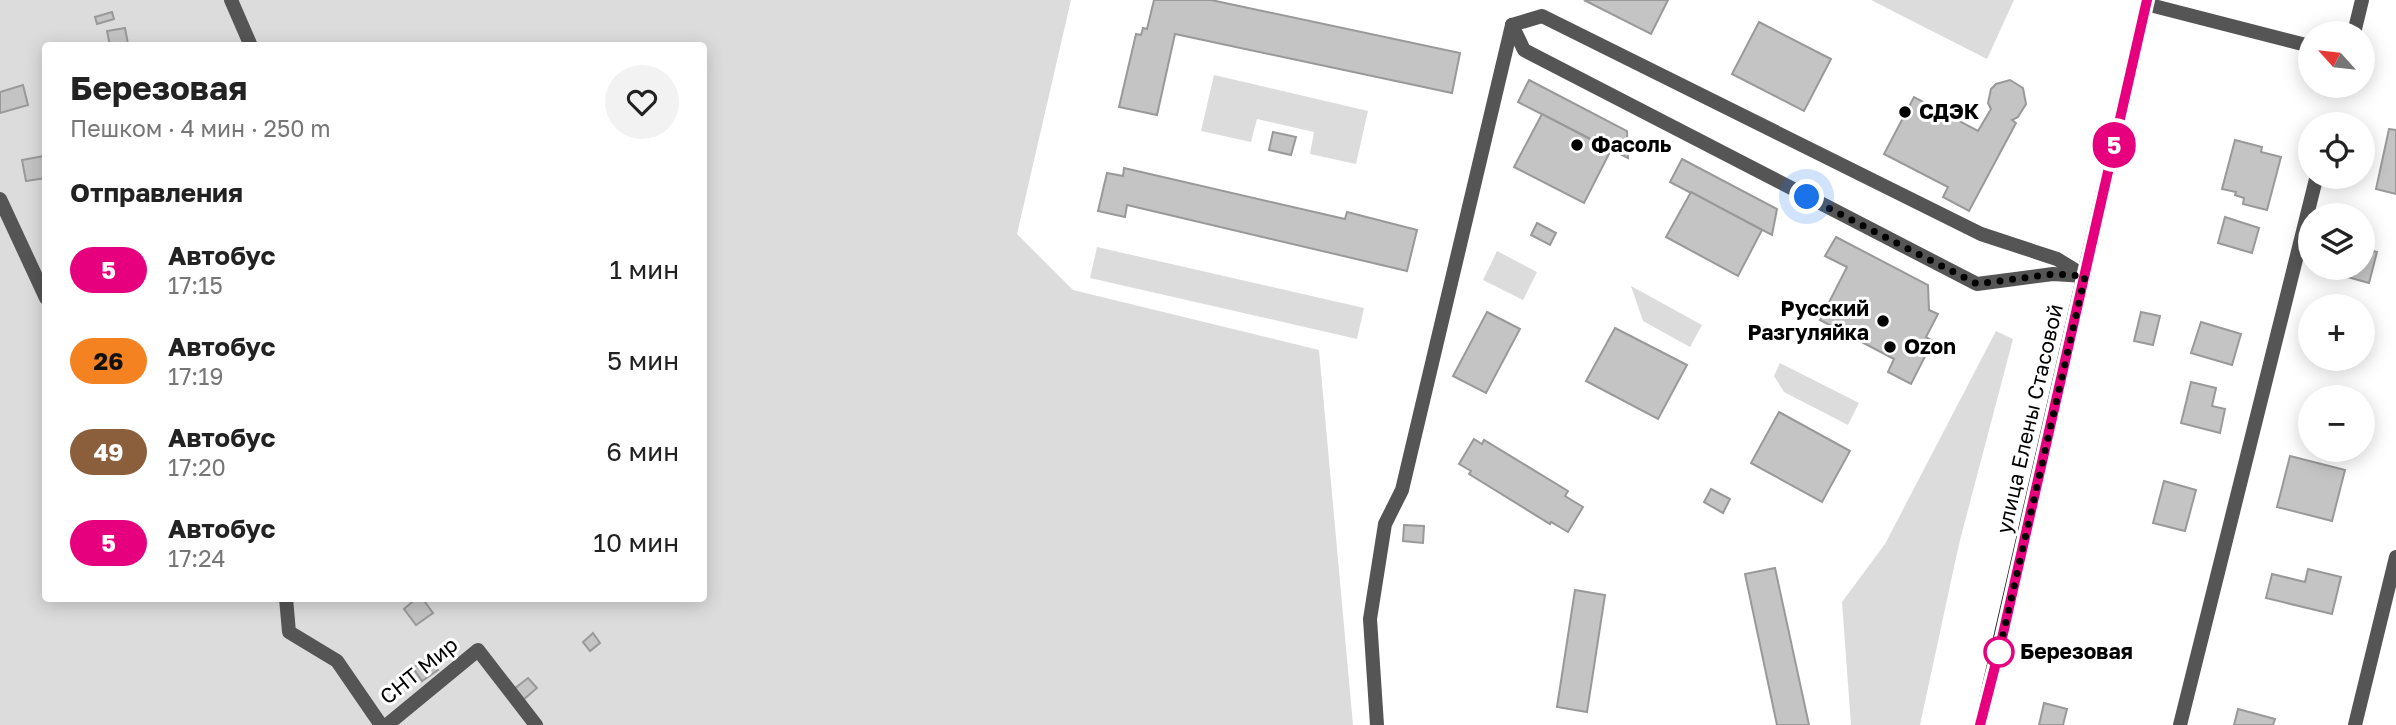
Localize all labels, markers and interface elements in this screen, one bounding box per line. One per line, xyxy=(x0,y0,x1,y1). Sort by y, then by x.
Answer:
north arrow xyxy=(2298,21,2375,98)
map controls xyxy=(2298,21,2375,462)
button: heart xyxy=(605,65,679,139)
text: Березовая xyxy=(70,68,247,107)
place label: СДЭК xyxy=(1919,98,1980,124)
marker: СДЭК xyxy=(1897,104,1913,120)
button: locate xyxy=(2298,112,2375,189)
text: Пешком · 4 мин · 250 m xyxy=(70,114,331,142)
line badge: 5 xyxy=(2091,122,2137,168)
text: 5 xyxy=(2107,130,2121,159)
place label: Фасоль xyxy=(1591,131,1672,157)
marker: Фасоль xyxy=(1569,137,1585,153)
text: Отправления xyxy=(70,177,243,208)
your location xyxy=(1789,179,1824,214)
button: layers xyxy=(2298,203,2375,280)
text: Автобус xyxy=(168,240,275,271)
text: 1 мин xyxy=(609,254,679,285)
text: 5 xyxy=(101,255,116,284)
text: 17:15 xyxy=(168,271,223,299)
button: + xyxy=(2298,294,2375,371)
place label: Русский Разгуляйка xyxy=(1747,295,1869,345)
street label: улица Елены Стасовой xyxy=(1990,301,2068,536)
marker: Русский Разгуляйка xyxy=(1875,313,1891,329)
text: Автобус xyxy=(168,331,275,362)
place label: Ozon xyxy=(1904,333,1956,359)
marker: Ozon xyxy=(1882,339,1898,355)
text: 5 мин xyxy=(607,345,679,376)
text: 26 xyxy=(94,346,123,375)
text: 17:19 xyxy=(168,362,223,390)
button: − xyxy=(2298,385,2375,462)
text: Автобус xyxy=(168,422,275,453)
text: 6 мин xyxy=(606,436,679,467)
text: 49 xyxy=(93,437,124,466)
text: 17:20 xyxy=(168,453,226,481)
text: Автобус xyxy=(168,513,275,544)
text: 10 мин xyxy=(593,527,679,558)
text: 5 xyxy=(101,528,116,557)
text: 17:24 xyxy=(168,544,226,572)
street label: СНТ Мир xyxy=(374,631,462,709)
marker: Березовая xyxy=(1984,637,2014,667)
place label: Березовая xyxy=(2020,638,2133,664)

